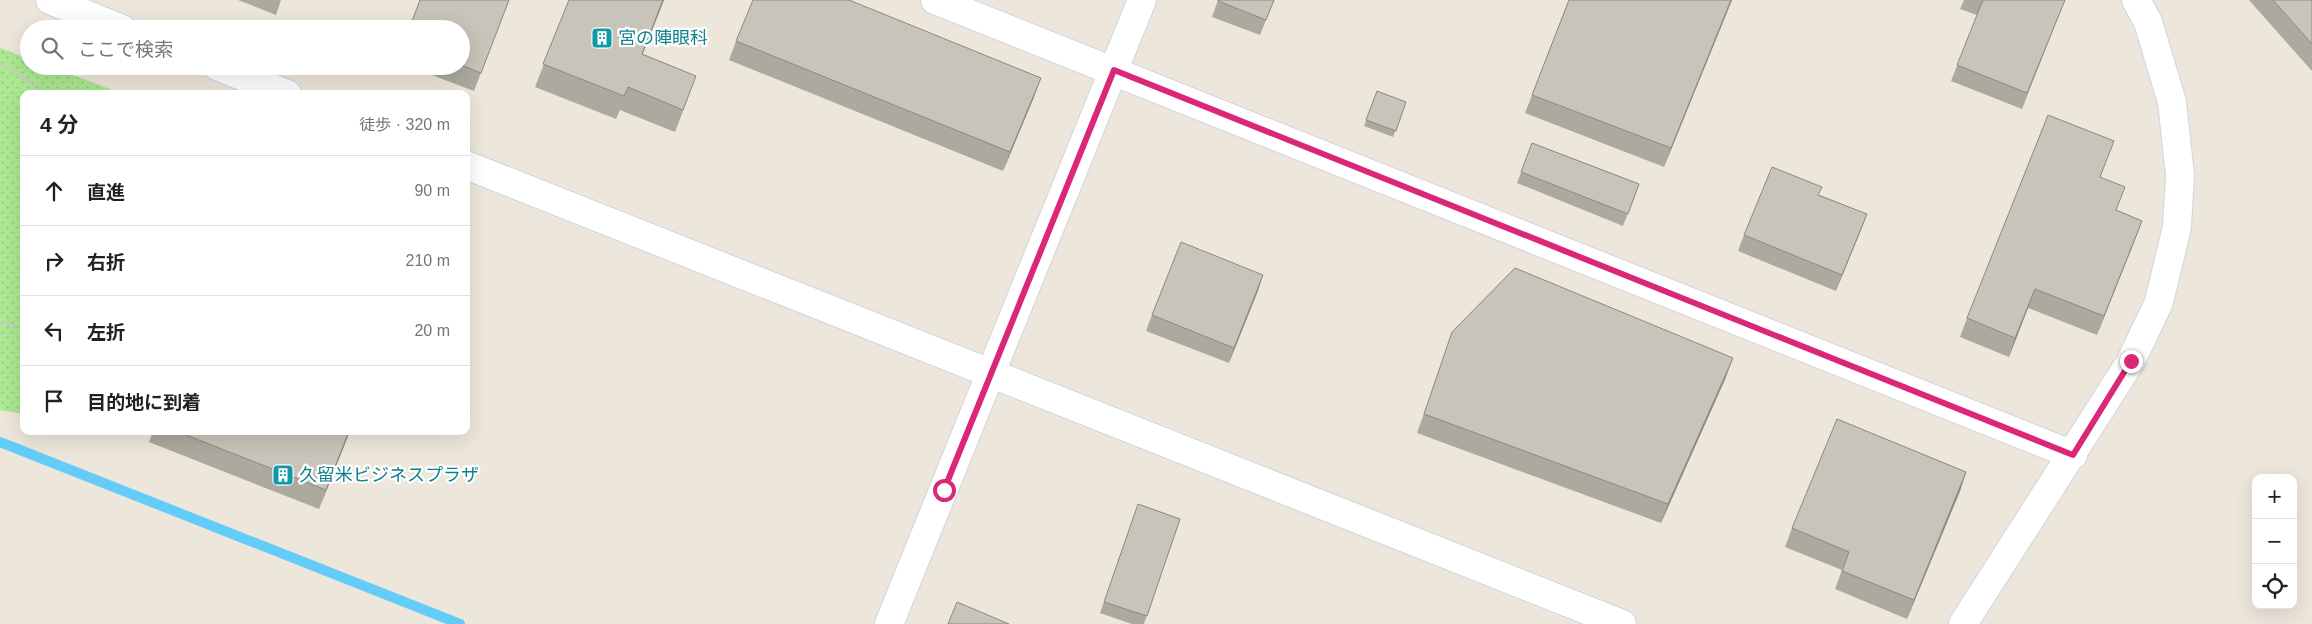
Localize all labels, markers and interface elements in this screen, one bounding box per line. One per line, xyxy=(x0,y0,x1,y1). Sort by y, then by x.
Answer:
search box xyxy=(20,20,470,75)
building icon: 宮の陣眼科 xyxy=(590,26,614,50)
place label: 宮の陣眼科 xyxy=(618,28,708,48)
icon: search xyxy=(38,34,66,62)
text: ここで検索 xyxy=(78,39,173,60)
text: 4 分 xyxy=(40,113,79,136)
text: 徒歩 · 320 m xyxy=(359,116,450,133)
icon: ahead xyxy=(40,177,68,205)
text: 直進 xyxy=(87,182,125,203)
text: 90 m xyxy=(414,182,450,199)
icon: right xyxy=(40,247,68,275)
text: 右折 xyxy=(87,252,125,273)
text: 210 m xyxy=(406,252,450,269)
icon: left xyxy=(40,317,68,345)
text: 左折 xyxy=(87,322,125,343)
text: 20 m xyxy=(414,322,450,339)
route end xyxy=(2120,350,2143,373)
icon: arrive xyxy=(40,387,68,415)
text: 目的地に到着 xyxy=(87,392,201,413)
building icon: 久留米ビジネスプラザ xyxy=(271,463,295,487)
place label: 久留米ビジネスプラザ xyxy=(299,465,479,485)
map controls xyxy=(2252,474,2297,609)
button: + xyxy=(2252,474,2297,519)
route start xyxy=(933,479,956,502)
button: − xyxy=(2252,519,2297,564)
button: locate xyxy=(2252,564,2297,609)

